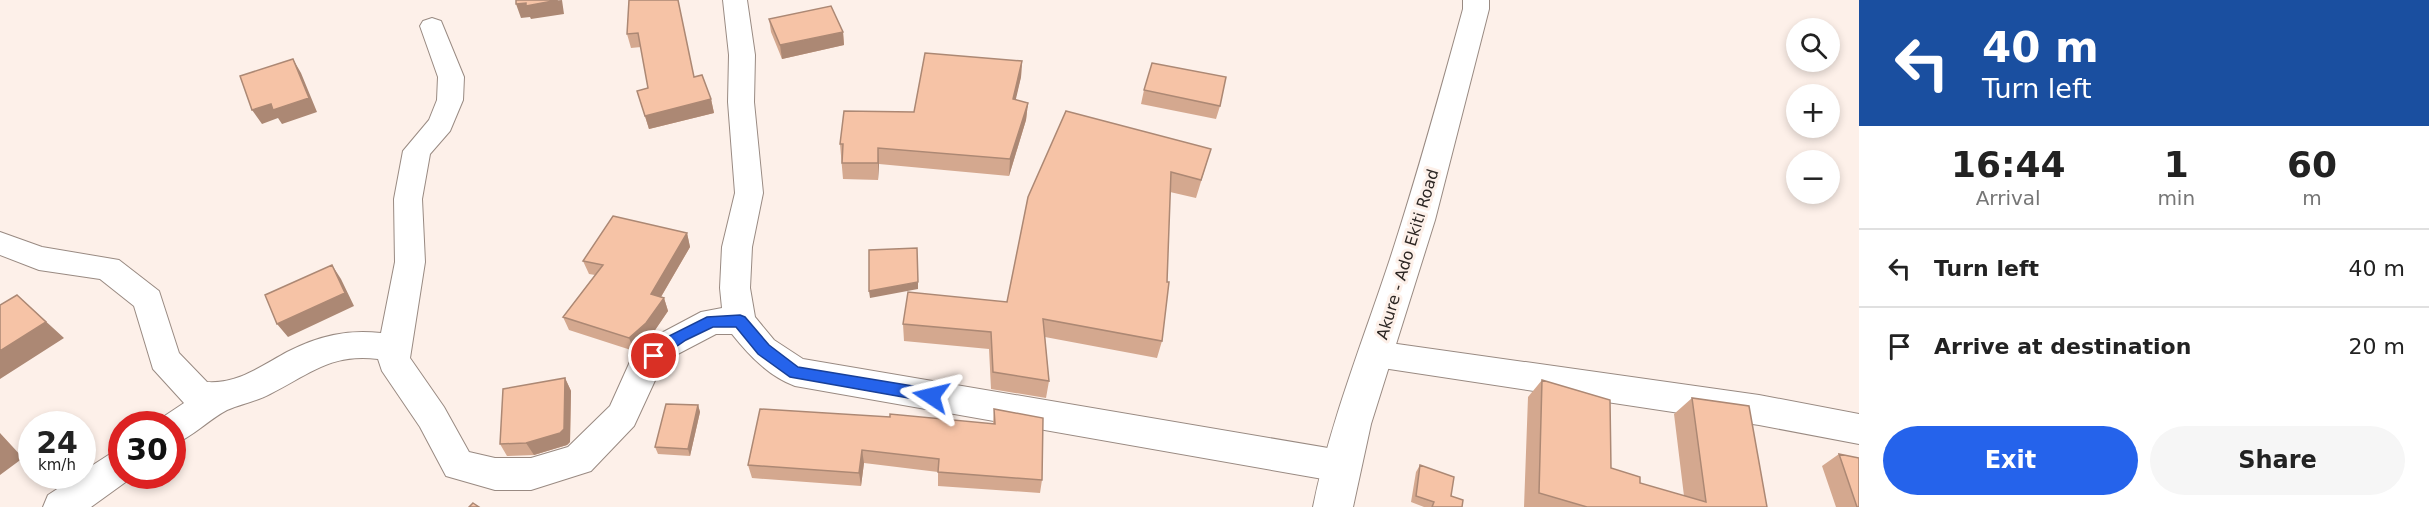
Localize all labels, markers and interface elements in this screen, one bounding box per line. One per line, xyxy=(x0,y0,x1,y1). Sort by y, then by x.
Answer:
map controls xyxy=(1786,18,1840,204)
button: search xyxy=(1786,18,1840,72)
text: 40 m xyxy=(1982,23,2099,72)
icon: left xyxy=(1883,24,1961,102)
text: Turn left xyxy=(1982,73,2092,104)
button: + xyxy=(1786,84,1840,138)
text: 16:44 xyxy=(1951,144,2065,185)
text: 1 xyxy=(2164,144,2189,185)
text: 60 xyxy=(2287,144,2337,185)
button: − xyxy=(1786,150,1840,204)
street label: Akure - Ado Ekiti Road xyxy=(1372,167,1442,342)
text: Arrival xyxy=(1976,186,2041,210)
text: min xyxy=(2157,186,2195,210)
text: m xyxy=(2302,186,2322,210)
icon: left xyxy=(1883,252,1916,285)
text: Turn left xyxy=(1934,256,2039,281)
text: 40 m xyxy=(2349,256,2405,281)
pin xyxy=(628,330,679,381)
icon: arrive xyxy=(1883,330,1916,363)
text: Arrive at destination xyxy=(1934,334,2191,359)
text: 20 m xyxy=(2349,334,2405,359)
icon: arrive xyxy=(637,339,670,372)
position arrow xyxy=(899,364,963,428)
speed limit sign: 30 xyxy=(108,411,186,489)
text: 24 xyxy=(36,425,78,460)
button: Exit xyxy=(1883,426,2138,495)
button: Share xyxy=(2150,426,2405,495)
text: km/h xyxy=(38,456,76,474)

